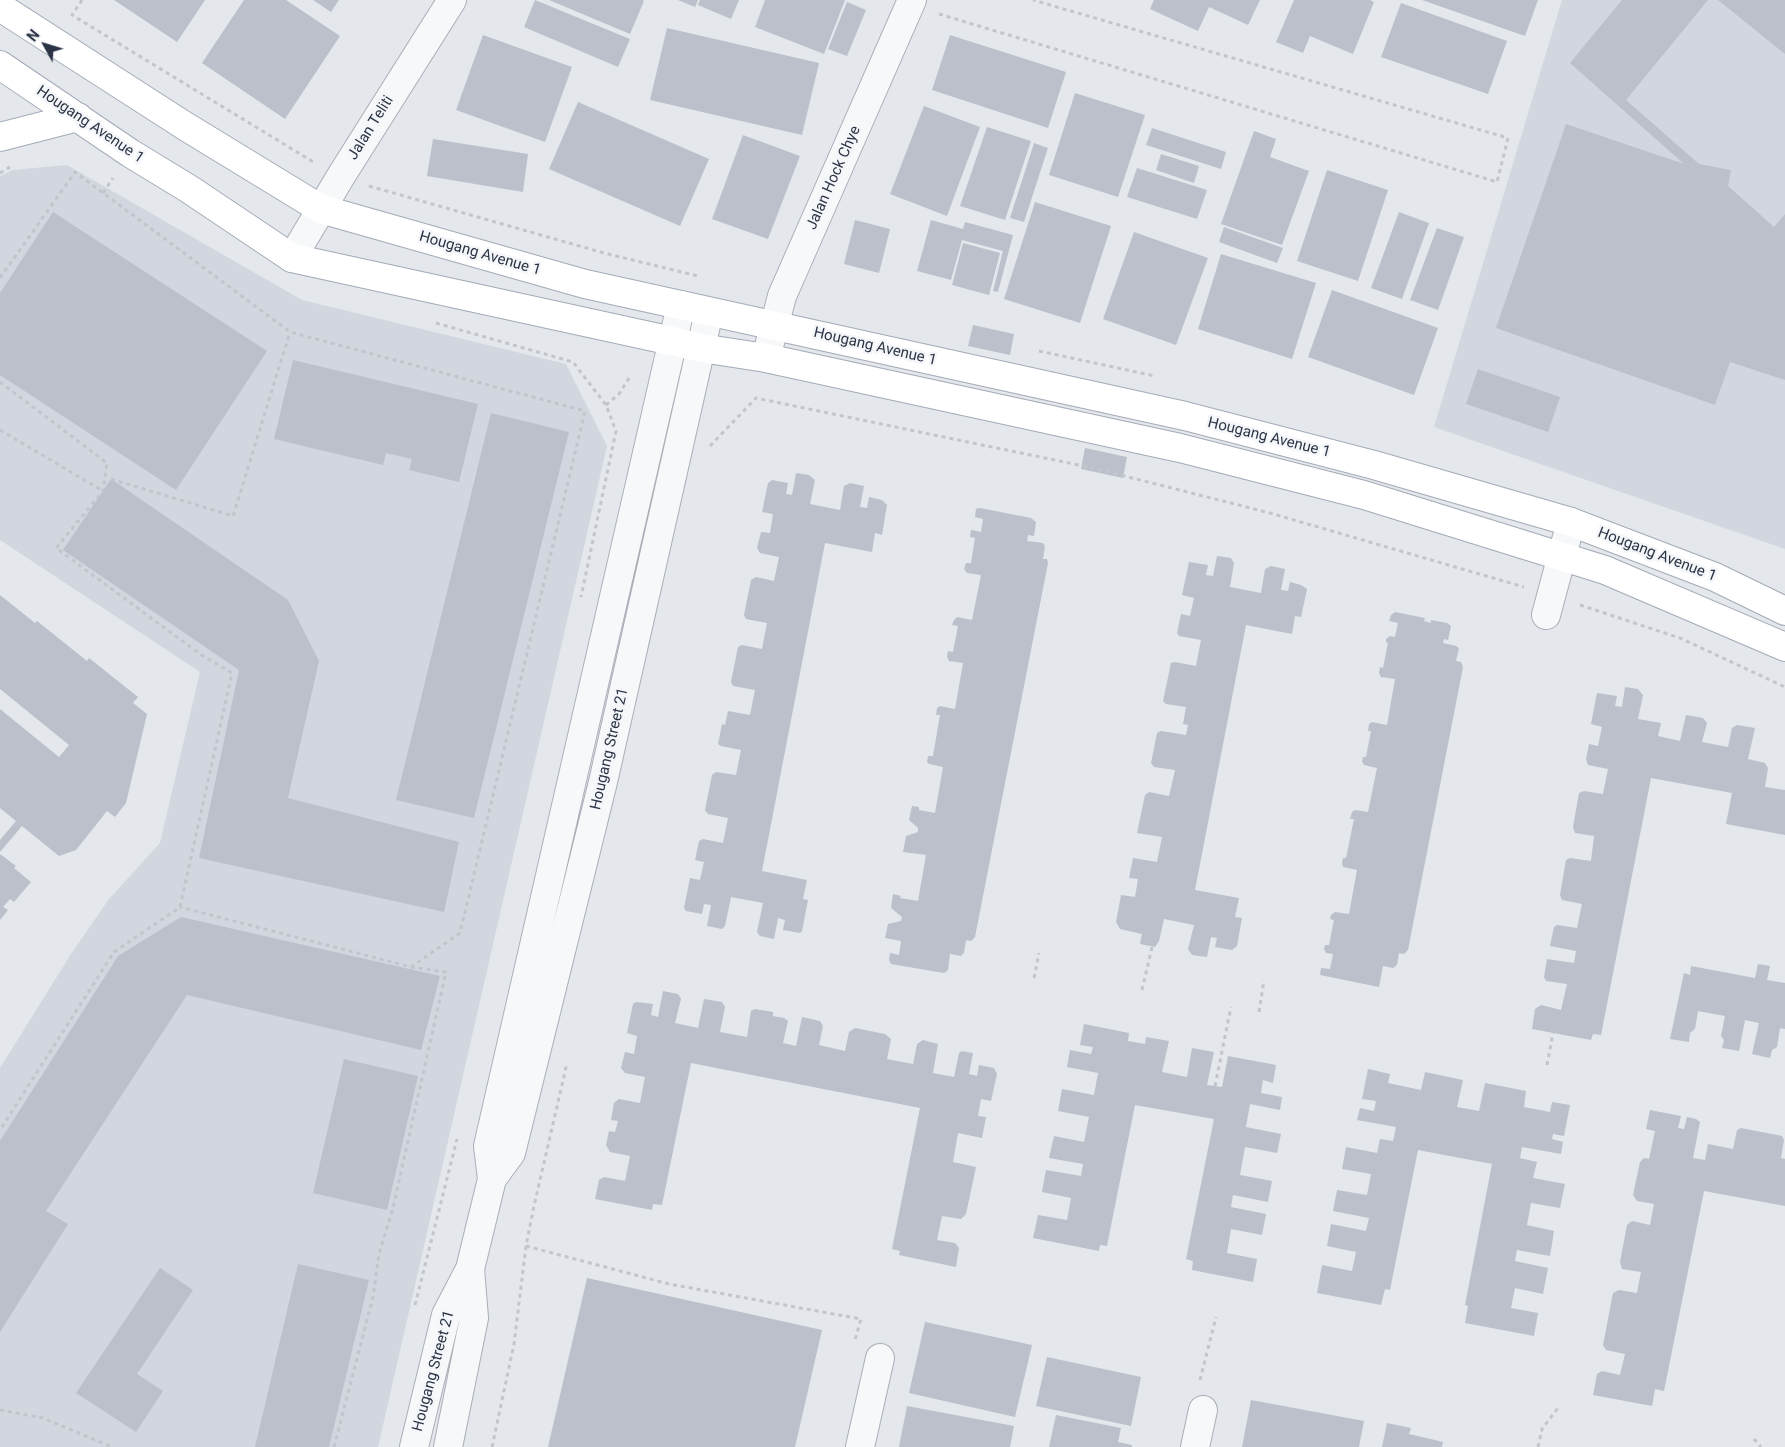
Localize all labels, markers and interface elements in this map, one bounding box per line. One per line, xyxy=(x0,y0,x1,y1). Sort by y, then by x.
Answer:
north arrow xyxy=(20,20,70,70)
text: N xyxy=(24,27,43,44)
street label: Hougang Avenue 1 xyxy=(33,82,147,168)
street label: Jalan Teliti xyxy=(344,93,398,163)
street label: Jalan Hock Chye xyxy=(803,123,865,233)
street label: Hougang Avenue 1 xyxy=(417,228,543,280)
street label: Hougang Avenue 1 xyxy=(812,324,938,370)
street label: Hougang Avenue 1 xyxy=(1206,414,1332,462)
street label: Hougang Avenue 1 xyxy=(1595,524,1719,586)
street label: Hougang Street 21 xyxy=(587,686,633,812)
street label: Hougang Street 21 xyxy=(409,1308,459,1434)

